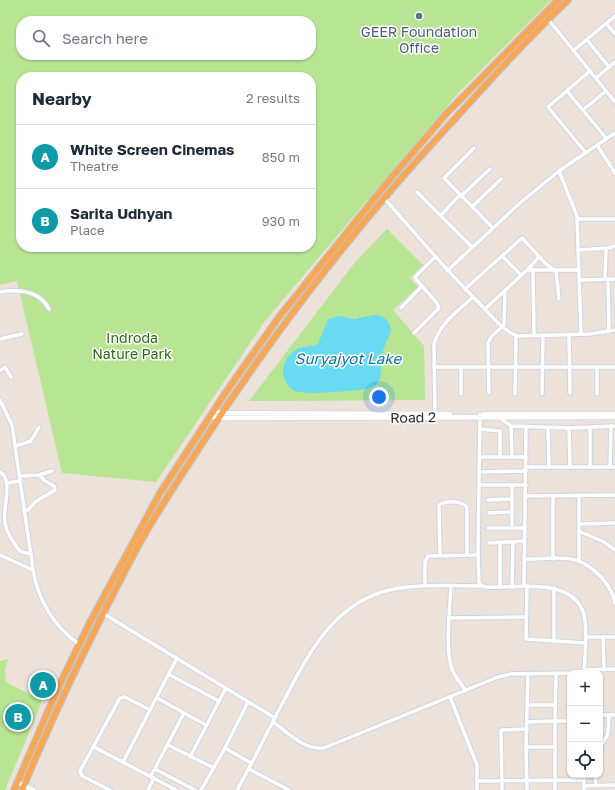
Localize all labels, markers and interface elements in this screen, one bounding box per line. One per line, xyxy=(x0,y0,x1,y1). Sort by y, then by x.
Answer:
marker: GEER Foundation Office xyxy=(414,11,424,21)
search box xyxy=(16,16,316,60)
place label: GEER Foundation Office xyxy=(361,23,477,56)
icon: search xyxy=(30,27,52,49)
text: Search here xyxy=(62,29,148,47)
text: Nearby xyxy=(32,88,92,109)
text: 2 results xyxy=(246,90,300,106)
text: White Screen Cinemas xyxy=(70,140,235,158)
text: A xyxy=(40,149,50,165)
text: 850 m xyxy=(262,149,300,165)
text: Theatre xyxy=(70,158,119,174)
text: Sarita Udhyan xyxy=(70,204,172,222)
text: B xyxy=(40,213,50,229)
text: 930 m xyxy=(262,213,300,229)
text: Place xyxy=(70,222,105,238)
park label: Indroda Nature Park xyxy=(92,329,172,362)
water label: Suryajyot Lake xyxy=(295,349,402,368)
your location xyxy=(369,387,389,407)
street label: Road 2 xyxy=(390,408,436,426)
pin: A xyxy=(30,670,56,700)
map controls xyxy=(567,670,603,778)
button: + xyxy=(567,670,603,706)
pin: B xyxy=(5,702,31,732)
button: − xyxy=(567,706,603,742)
button: locate xyxy=(567,742,603,778)

